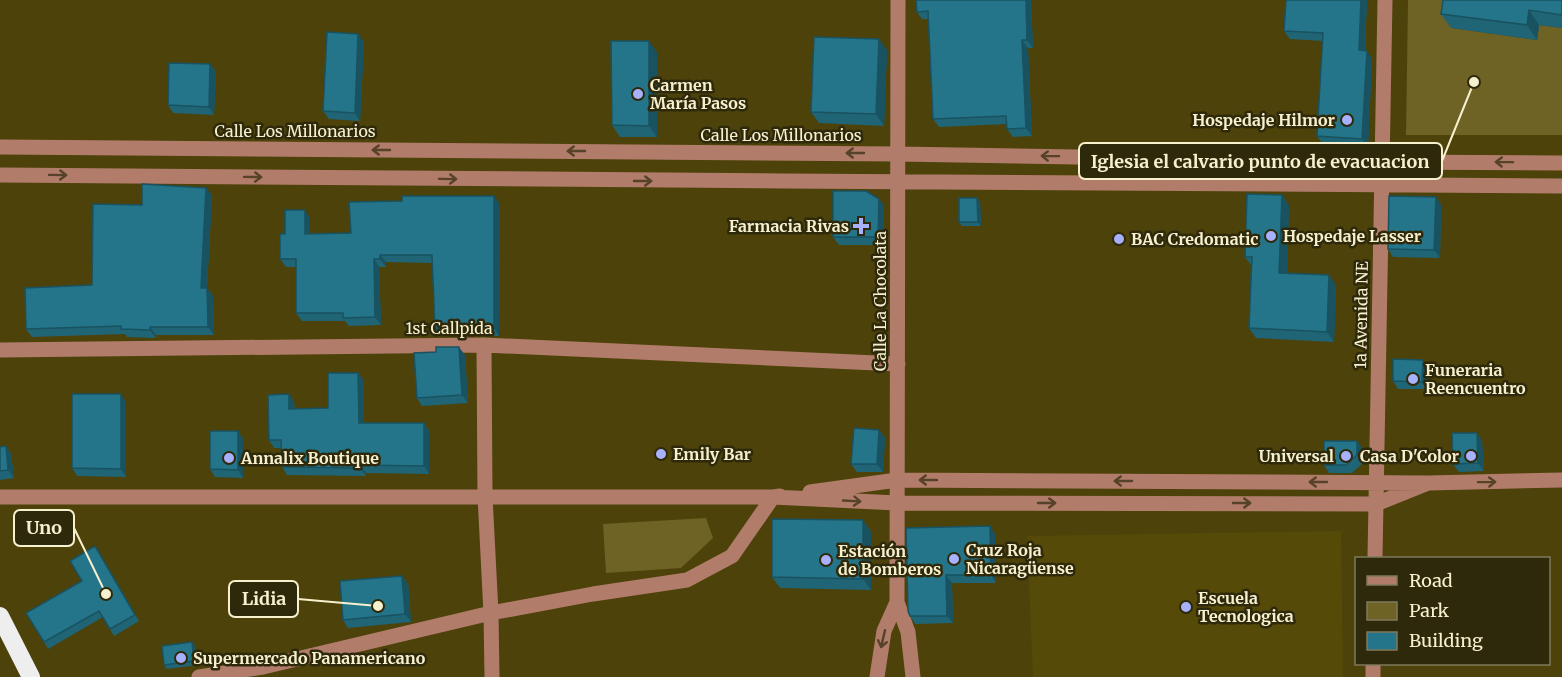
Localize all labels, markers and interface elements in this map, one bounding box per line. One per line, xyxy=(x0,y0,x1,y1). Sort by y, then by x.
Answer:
place label: Carmen María Pasos xyxy=(650,75,746,113)
marker: Carmen María Pasos xyxy=(631,87,645,101)
place label: Hospedaje Hilmor xyxy=(1192,110,1336,130)
marker: Hospedaje Hilmor xyxy=(1340,113,1354,127)
street label: Calle Los Millonarios xyxy=(214,121,376,141)
street label: Calle Los Millonarios xyxy=(700,125,862,145)
callout: Iglesia el calvario punto de evacuacion xyxy=(1079,143,1442,179)
one-way arrow xyxy=(371,144,391,156)
one-way arrow xyxy=(566,145,586,157)
one-way arrow xyxy=(845,148,865,159)
text: Iglesia el calvario punto de evacuacion xyxy=(1091,150,1429,173)
one-way arrow xyxy=(1040,151,1060,162)
one-way arrow xyxy=(1494,156,1514,168)
one-way arrow xyxy=(48,169,68,181)
one-way arrow xyxy=(243,171,263,183)
one-way arrow xyxy=(438,173,458,185)
one-way arrow xyxy=(633,175,653,187)
place label: Farmacia Rivas xyxy=(729,216,849,236)
marker: Farmacia Rivas xyxy=(854,219,868,233)
place label: Hospedaje Lasser xyxy=(1283,226,1422,246)
place label: BAC Credomatic xyxy=(1131,229,1259,249)
marker: Hospedaje Lasser xyxy=(1264,229,1278,243)
street label: Calle La Chocolata xyxy=(870,230,890,371)
marker: BAC Credomatic xyxy=(1112,232,1126,246)
street label: 1a Avenida NE xyxy=(1350,260,1372,369)
street label: 1st Callpida xyxy=(405,318,493,338)
place label: Funeraria Reencuentro xyxy=(1425,360,1526,398)
marker: Funeraria Reencuentro xyxy=(1406,372,1420,386)
place label: Emily Bar xyxy=(673,444,752,464)
place label: Universal xyxy=(1259,446,1334,466)
place label: Casa D'Color xyxy=(1360,446,1460,466)
marker: Emily Bar xyxy=(654,447,668,461)
place label: Annalix Boutique xyxy=(240,448,379,468)
marker: Universal xyxy=(1339,449,1353,463)
marker: Casa D'Color xyxy=(1464,449,1478,463)
marker: Annalix Boutique xyxy=(222,451,236,465)
one-way arrow xyxy=(918,474,938,486)
one-way arrow xyxy=(1113,475,1133,487)
one-way arrow xyxy=(1308,476,1328,488)
one-way arrow xyxy=(1476,476,1496,487)
one-way arrow xyxy=(842,495,862,506)
one-way arrow xyxy=(1037,497,1057,509)
one-way arrow xyxy=(1232,497,1252,509)
callout: Uno xyxy=(14,510,74,546)
text: Uno xyxy=(26,516,62,539)
place label: Cruz Roja Nicaragüense xyxy=(966,540,1074,578)
place label: Estación de Bomberos xyxy=(838,541,941,579)
marker: Cruz Roja Nicaragüense xyxy=(947,552,961,566)
marker: Estación de Bomberos xyxy=(819,553,833,567)
legend xyxy=(1355,557,1550,665)
text: Road xyxy=(1409,569,1453,592)
callout: Lidia xyxy=(229,581,298,617)
text: Lidia xyxy=(242,587,286,610)
place label: Escuela Tecnologica xyxy=(1198,588,1294,626)
text: Park xyxy=(1409,599,1450,622)
marker: Escuela Tecnologica xyxy=(1179,600,1193,614)
one-way arrow xyxy=(877,628,888,648)
text: Building xyxy=(1409,629,1483,652)
place label: Supermercado Panamericano xyxy=(193,648,426,668)
marker: Supermercado Panamericano xyxy=(174,651,188,665)

